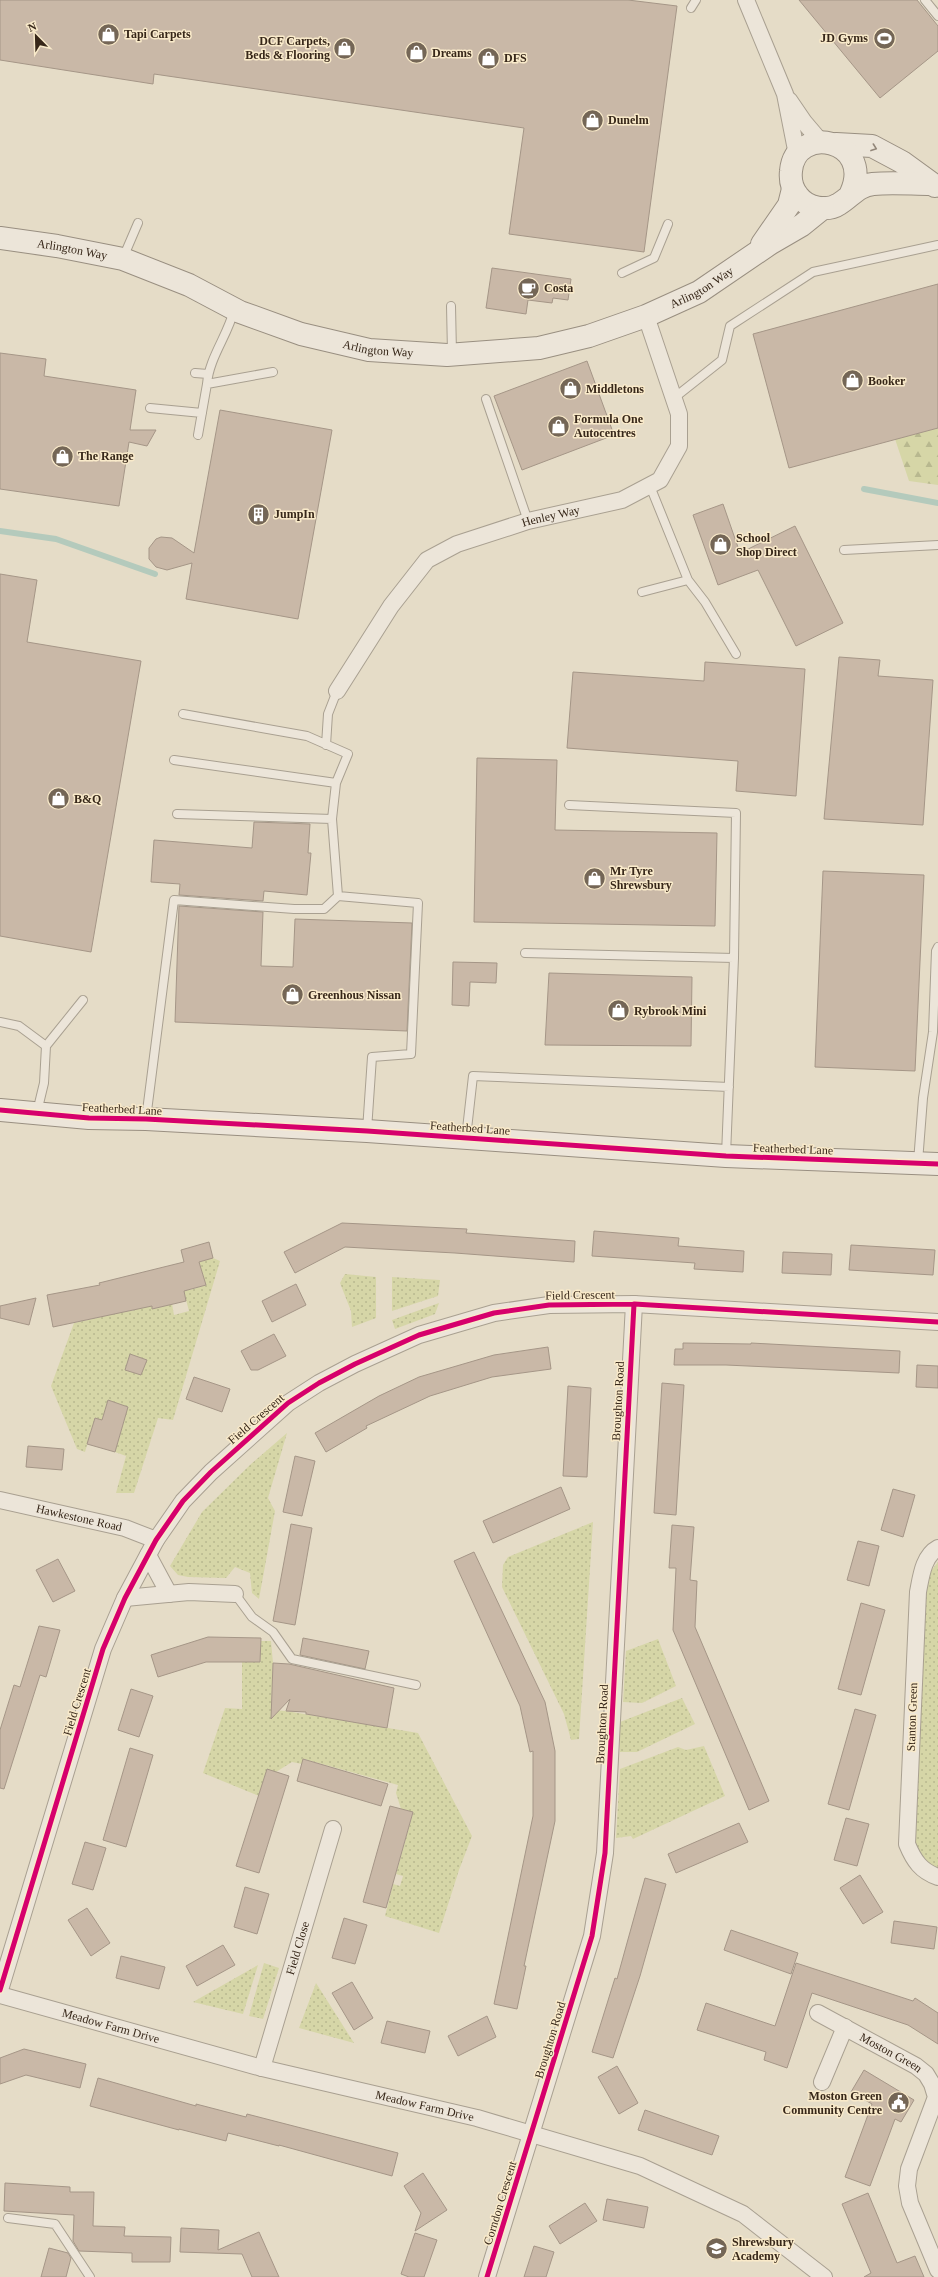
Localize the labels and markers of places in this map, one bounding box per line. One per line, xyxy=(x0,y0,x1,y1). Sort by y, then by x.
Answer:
shop icon: Tapi Carpets xyxy=(95,21,121,47)
sports icon: JD Gyms xyxy=(871,25,897,51)
place label: Tapi Carpets xyxy=(124,27,191,41)
place label: JD Gyms xyxy=(820,31,868,45)
place label: DCF Carpets, Beds & Flooring xyxy=(245,34,330,62)
shop icon: DCF Carpets, Beds & Flooring xyxy=(332,35,358,61)
shop icon: Dreams xyxy=(403,40,429,66)
shop icon: DFS xyxy=(475,45,501,71)
place label: Dreams xyxy=(432,46,472,60)
place label: DFS xyxy=(504,51,527,65)
shop icon: Dunelm xyxy=(580,107,606,133)
place label: Dunelm xyxy=(608,113,649,127)
cafe icon: Costa xyxy=(516,275,542,301)
place label: Costa xyxy=(544,281,573,295)
shop icon: Booker xyxy=(839,368,865,394)
place label: Booker xyxy=(868,374,906,388)
shop icon: Middletons xyxy=(558,376,584,402)
place label: Middletons xyxy=(586,382,644,396)
place label: Formula One Autocentres xyxy=(574,412,644,440)
shop icon: Formula One Autocentres xyxy=(545,413,571,439)
shop icon: The Range xyxy=(50,443,76,469)
place label: The Range xyxy=(78,449,134,463)
building icon: JumpIn xyxy=(246,501,272,527)
place label: JumpIn xyxy=(274,507,315,521)
place label: School Shop Direct xyxy=(736,531,797,559)
shop icon: School Shop Direct xyxy=(707,532,733,558)
shop icon: B&Q xyxy=(46,786,72,812)
place label: B&Q xyxy=(74,792,101,806)
place label: Mr Tyre Shrewsbury xyxy=(610,864,672,892)
shop icon: Mr Tyre Shrewsbury xyxy=(582,865,608,891)
shop icon: Greenhous Nissan xyxy=(280,982,306,1008)
place label: Greenhous Nissan xyxy=(308,988,401,1002)
shop icon: Rybrook Mini xyxy=(606,998,632,1024)
place label: Rybrook Mini xyxy=(634,1004,707,1018)
place label: Moston Green Community Centre xyxy=(783,2089,883,2117)
public building icon: Moston Green Community Centre xyxy=(885,2090,911,2116)
place label: Shrewsbury Academy xyxy=(732,2235,794,2263)
school or university icon: Shrewsbury Academy xyxy=(703,2236,729,2262)

